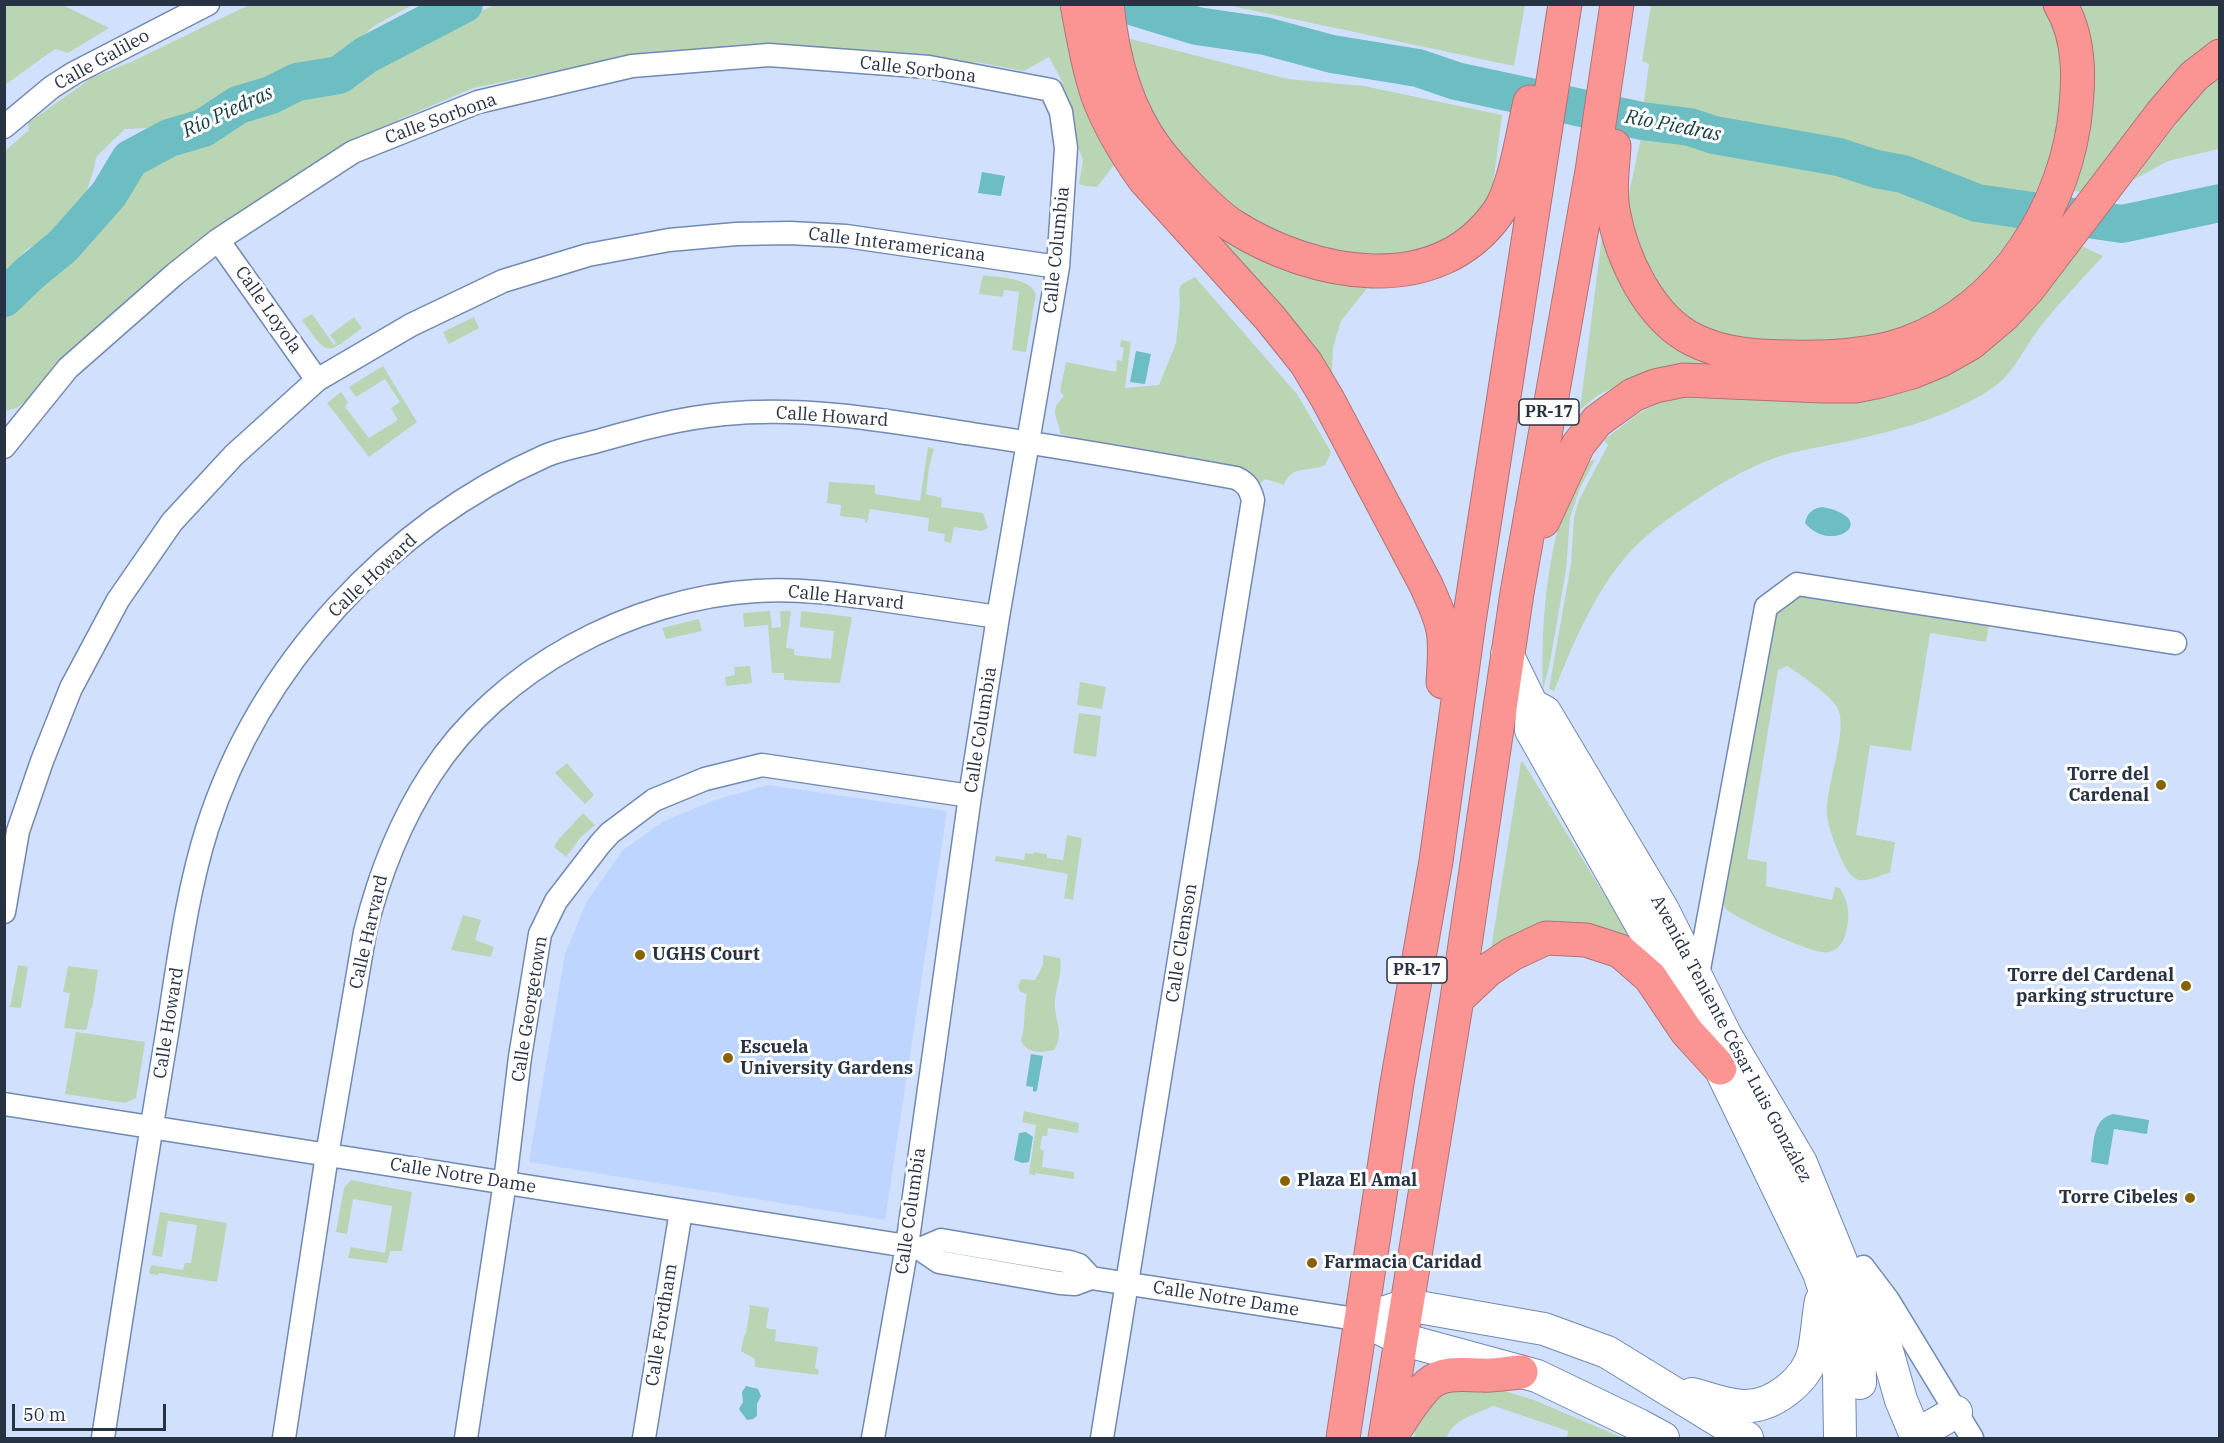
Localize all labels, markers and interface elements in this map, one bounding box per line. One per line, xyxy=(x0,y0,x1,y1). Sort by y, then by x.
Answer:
street label: Calle Galileo xyxy=(51,25,153,95)
street label: Calle Sorbona xyxy=(859,52,977,88)
water label: Río Piedras xyxy=(179,81,277,143)
street label: Calle Sorbona xyxy=(382,89,500,149)
water label: Río Piedras xyxy=(1623,105,1723,147)
street label: Calle Columbia xyxy=(1040,185,1074,315)
street label: Calle Interamericana xyxy=(807,223,987,267)
street label: Calle Loyola xyxy=(230,262,306,358)
road number: PR-17 xyxy=(1519,399,1579,425)
street label: Calle Howard xyxy=(775,402,889,432)
street label: Calle Howard xyxy=(324,530,422,622)
street label: Calle Harvard xyxy=(787,581,905,615)
street label: Calle Columbia xyxy=(960,665,1002,795)
place label: Torre del Cardenal xyxy=(2067,764,2149,806)
marker: Torre del Cardenal xyxy=(2154,778,2168,792)
street label: Calle Harvard xyxy=(345,873,393,991)
street label: Calle Clemson xyxy=(1162,882,1202,1004)
street label: Avenida Teniente César Luis González xyxy=(1646,892,1816,1186)
street label: Calle Georgetown xyxy=(508,934,552,1084)
place label: UGHS Court xyxy=(652,944,760,966)
marker: UGHS Court xyxy=(633,948,647,962)
road number: PR-17 xyxy=(1387,957,1447,983)
place label: Torre del Cardenal parking structure xyxy=(2007,965,2174,1008)
street label: Calle Howard xyxy=(150,966,188,1080)
marker: Torre del Cardenal parking structure xyxy=(2179,979,2193,993)
place label: Escuela University Gardens xyxy=(740,1037,913,1080)
marker: Escuela University Gardens xyxy=(721,1051,735,1065)
street label: Calle Columbia xyxy=(891,1146,931,1276)
street label: Calle Notre Dame xyxy=(388,1154,538,1198)
place label: Plaza El Amal xyxy=(1297,1170,1417,1192)
marker: Plaza El Amal xyxy=(1278,1174,1292,1188)
place label: Torre Cibeles xyxy=(2059,1187,2178,1209)
marker: Torre Cibeles xyxy=(2183,1191,2197,1205)
place label: Farmacia Caridad xyxy=(1324,1252,1482,1274)
marker: Farmacia Caridad xyxy=(1305,1256,1319,1270)
street label: Calle Fordham xyxy=(642,1262,682,1388)
street label: Calle Notre Dame xyxy=(1151,1277,1301,1321)
scale bar xyxy=(15,1392,170,1430)
text: 50 m xyxy=(23,1403,66,1426)

